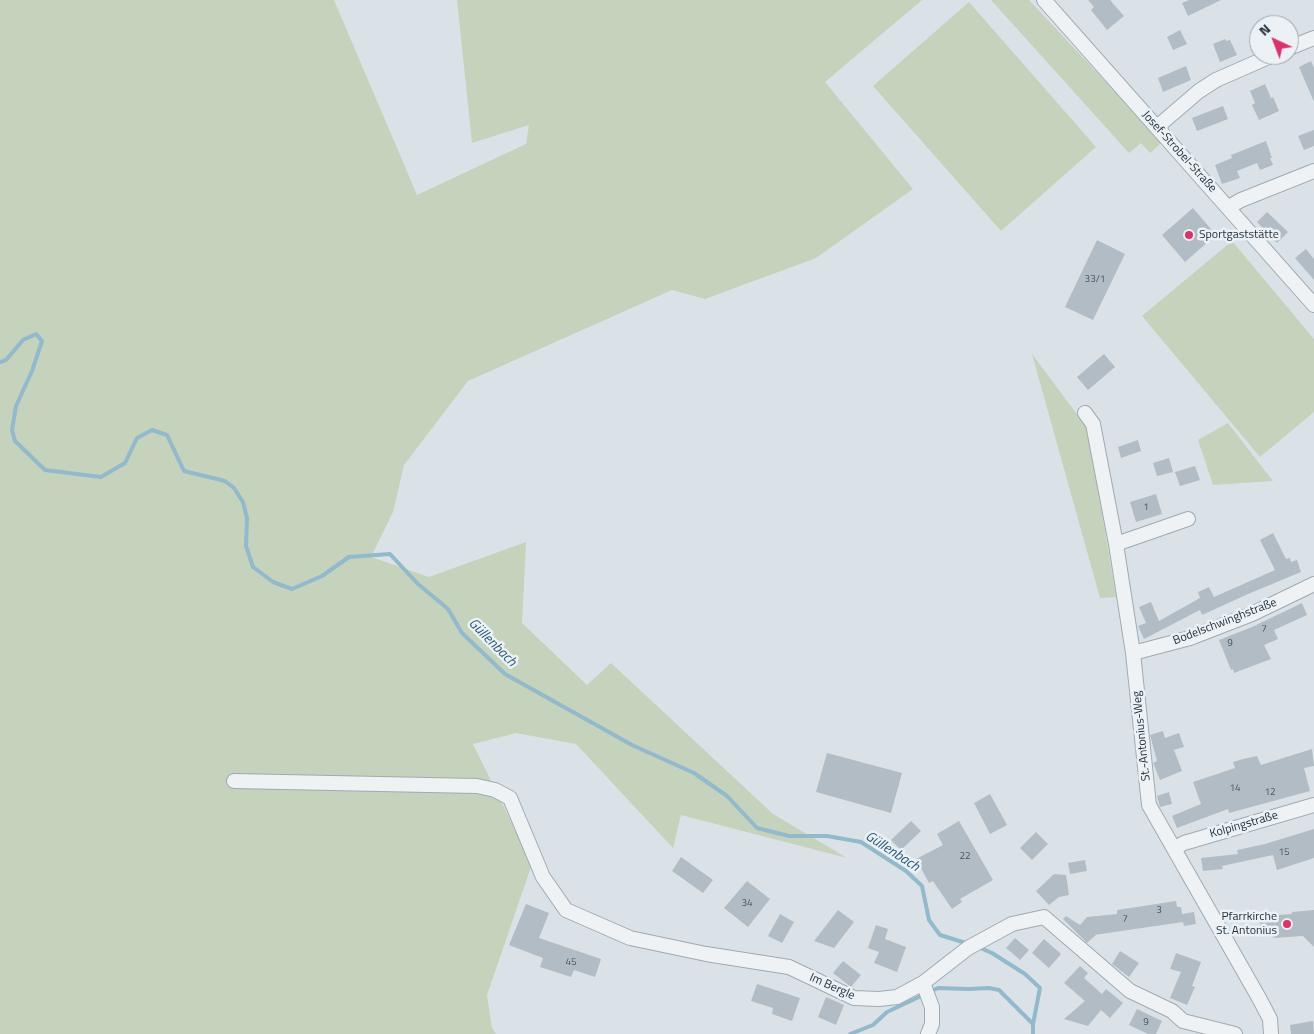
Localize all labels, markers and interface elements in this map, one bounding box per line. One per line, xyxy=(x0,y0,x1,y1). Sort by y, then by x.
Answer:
north arrow xyxy=(1249,15,1299,65)
text: N xyxy=(1253,18,1275,40)
street label: Josef-Strobel-Straße xyxy=(1139,108,1219,196)
place label: Sportgaststätte xyxy=(1199,228,1279,242)
marker: Sportgaststätte xyxy=(1183,229,1195,241)
house number: 33/1 xyxy=(1085,274,1105,286)
house number: 1 xyxy=(1143,502,1149,514)
street label: Bodelschwinghstraße xyxy=(1171,596,1279,648)
water label: Güllenbach xyxy=(464,615,520,671)
house number: 7 xyxy=(1261,624,1267,636)
house number: 9 xyxy=(1227,638,1233,650)
street label: St.-Antonius-Weg xyxy=(1130,690,1154,782)
house number: 14 xyxy=(1229,783,1241,795)
house number: 12 xyxy=(1264,787,1276,799)
street label: Kolpingstraße xyxy=(1208,808,1280,842)
water label: Güllenbach xyxy=(862,828,922,876)
house number: 15 xyxy=(1278,847,1290,859)
house number: 22 xyxy=(959,851,971,863)
house number: 34 xyxy=(741,898,753,910)
house number: 3 xyxy=(1156,905,1162,917)
place label: Pfarrkirche St. Antonius xyxy=(1216,910,1277,938)
house number: 7 xyxy=(1122,914,1128,926)
marker: Pfarrkirche St. Antonius xyxy=(1281,918,1293,930)
house number: 45 xyxy=(565,957,577,969)
street label: Im Bergle xyxy=(807,971,857,1003)
house number: 9 xyxy=(1143,1017,1149,1029)

